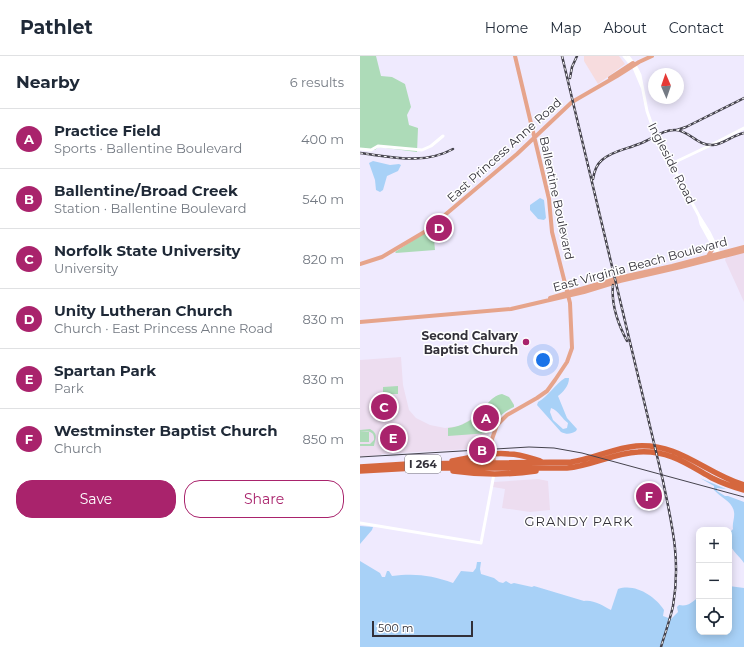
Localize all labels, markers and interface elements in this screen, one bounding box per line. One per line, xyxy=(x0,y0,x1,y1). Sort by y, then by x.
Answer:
text: Pathlet xyxy=(20,16,93,39)
text: Home xyxy=(485,19,528,37)
text: Map xyxy=(550,19,581,37)
text: About xyxy=(603,19,647,37)
text: Contact xyxy=(669,19,724,37)
north arrow xyxy=(648,68,684,104)
text: Nearby xyxy=(16,72,80,92)
text: 6 results xyxy=(290,74,344,90)
street label: East Princess Anne Road xyxy=(444,95,564,205)
street label: Ingleside Road xyxy=(645,120,699,206)
text: Practice Field xyxy=(54,121,161,140)
text: A xyxy=(24,131,34,147)
text: 400 m xyxy=(301,131,344,147)
street label: Ballentine Boulevard xyxy=(537,135,577,261)
text: Sports · Ballentine Boulevard xyxy=(54,140,242,156)
text: Ballentine/Broad Creek xyxy=(54,181,238,200)
text: B xyxy=(24,191,34,207)
text: 540 m xyxy=(302,191,344,207)
text: Station · Ballentine Boulevard xyxy=(54,200,247,216)
pin: D xyxy=(426,213,452,243)
street label: East Virginia Beach Boulevard xyxy=(551,233,729,295)
text: Norfolk State University xyxy=(54,241,241,260)
text: C xyxy=(24,251,34,267)
text: 820 m xyxy=(303,251,344,267)
text: University xyxy=(54,260,118,276)
text: Unity Lutheran Church xyxy=(54,301,233,320)
text: D xyxy=(24,311,34,327)
text: 830 m xyxy=(303,311,344,327)
text: Church · East Princess Anne Road xyxy=(54,320,273,336)
place label: Second Calvary Baptist Church xyxy=(422,328,519,357)
marker: Second Calvary Baptist Church xyxy=(521,337,531,347)
your location xyxy=(533,350,553,370)
text: Spartan Park xyxy=(54,361,156,380)
text: E xyxy=(25,371,33,387)
text: 830 m xyxy=(303,371,344,387)
text: Park xyxy=(54,380,84,396)
pin: C xyxy=(371,392,397,422)
pin: A xyxy=(473,403,499,433)
text: Westminster Baptist Church xyxy=(54,421,278,440)
pin: E xyxy=(380,423,406,453)
text: F xyxy=(25,431,33,447)
text: 850 m xyxy=(303,431,344,447)
pin: B xyxy=(469,435,495,465)
text: Church xyxy=(54,440,102,456)
road number: I 264 xyxy=(405,455,441,473)
button: Save xyxy=(16,480,176,518)
button: Share xyxy=(184,480,344,518)
pin: F xyxy=(636,481,662,511)
district label: GRANDY PARK xyxy=(524,513,634,529)
map controls xyxy=(696,527,732,635)
button: + xyxy=(696,527,732,563)
button: − xyxy=(696,563,732,599)
button: locate xyxy=(696,599,732,635)
scale bar xyxy=(372,619,473,638)
text: 500 m xyxy=(378,621,413,635)

